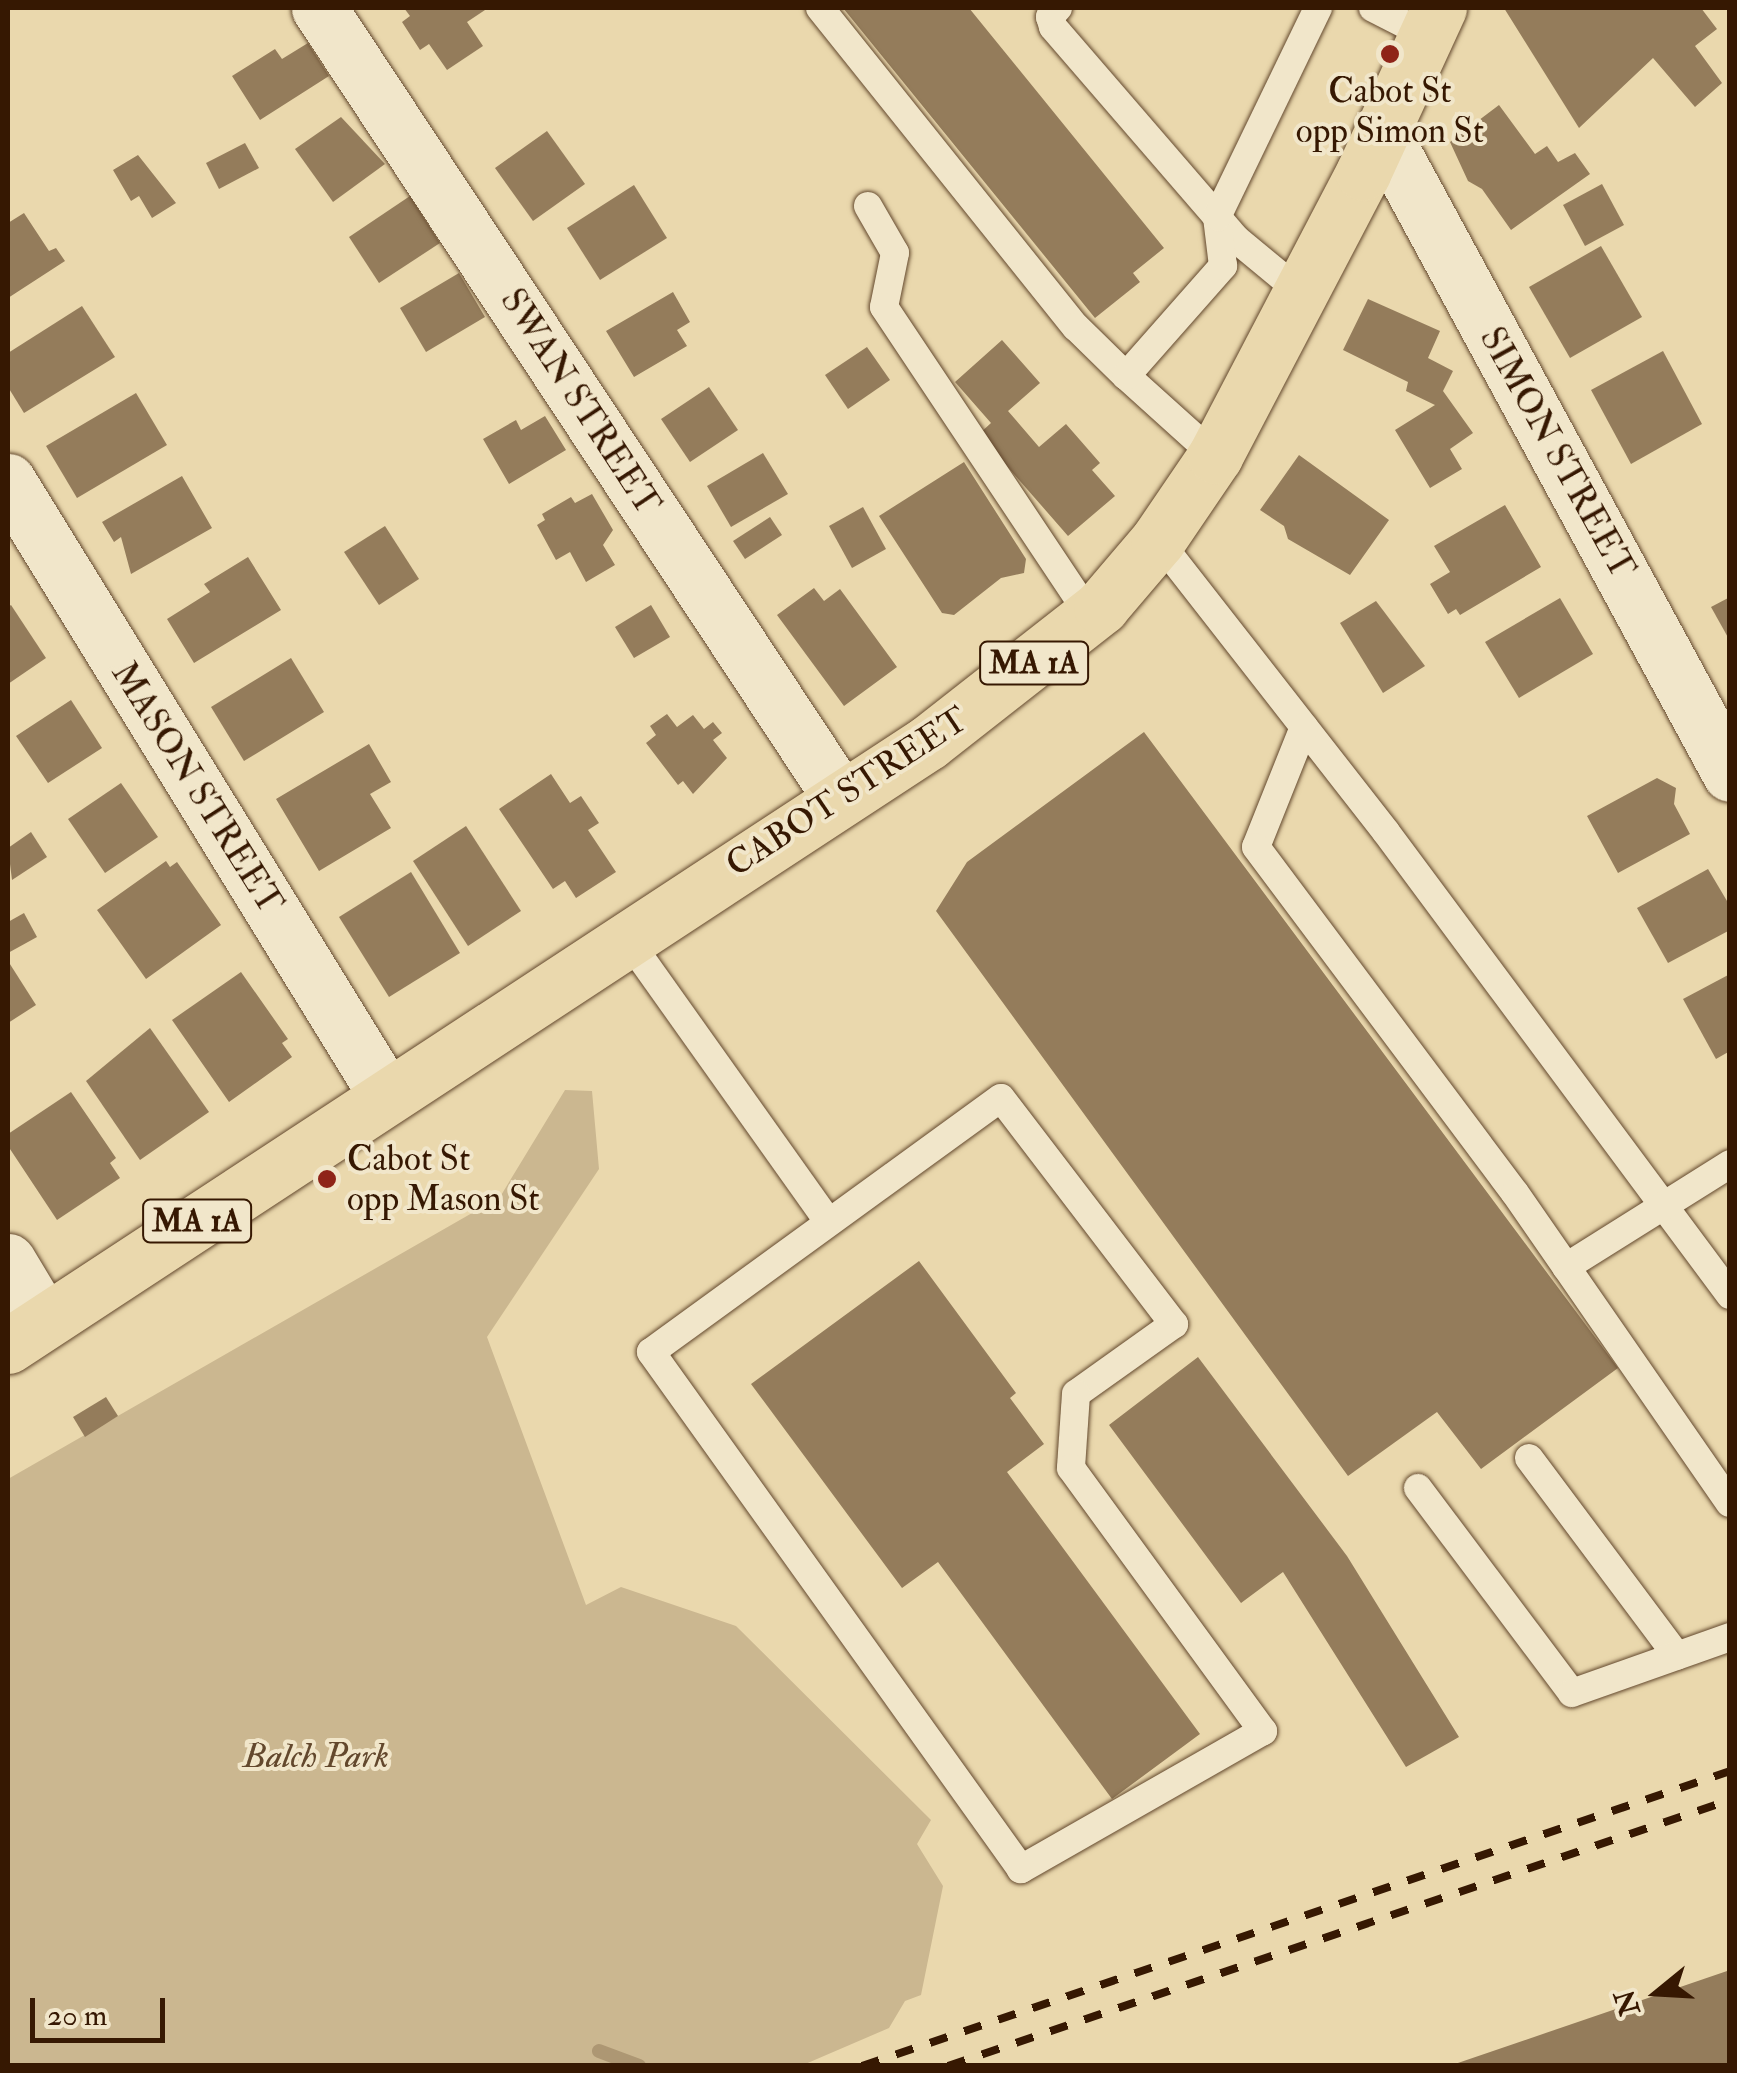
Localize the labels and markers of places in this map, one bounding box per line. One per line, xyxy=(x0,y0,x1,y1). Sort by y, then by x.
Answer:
marker: Cabot St opp Simon St xyxy=(1379,43,1401,65)
place label: Cabot St opp Simon St xyxy=(1296,70,1484,152)
place label: Cabot St opp Mason St xyxy=(347,1138,540,1220)
marker: Cabot St opp Mason St xyxy=(316,1168,338,1190)

